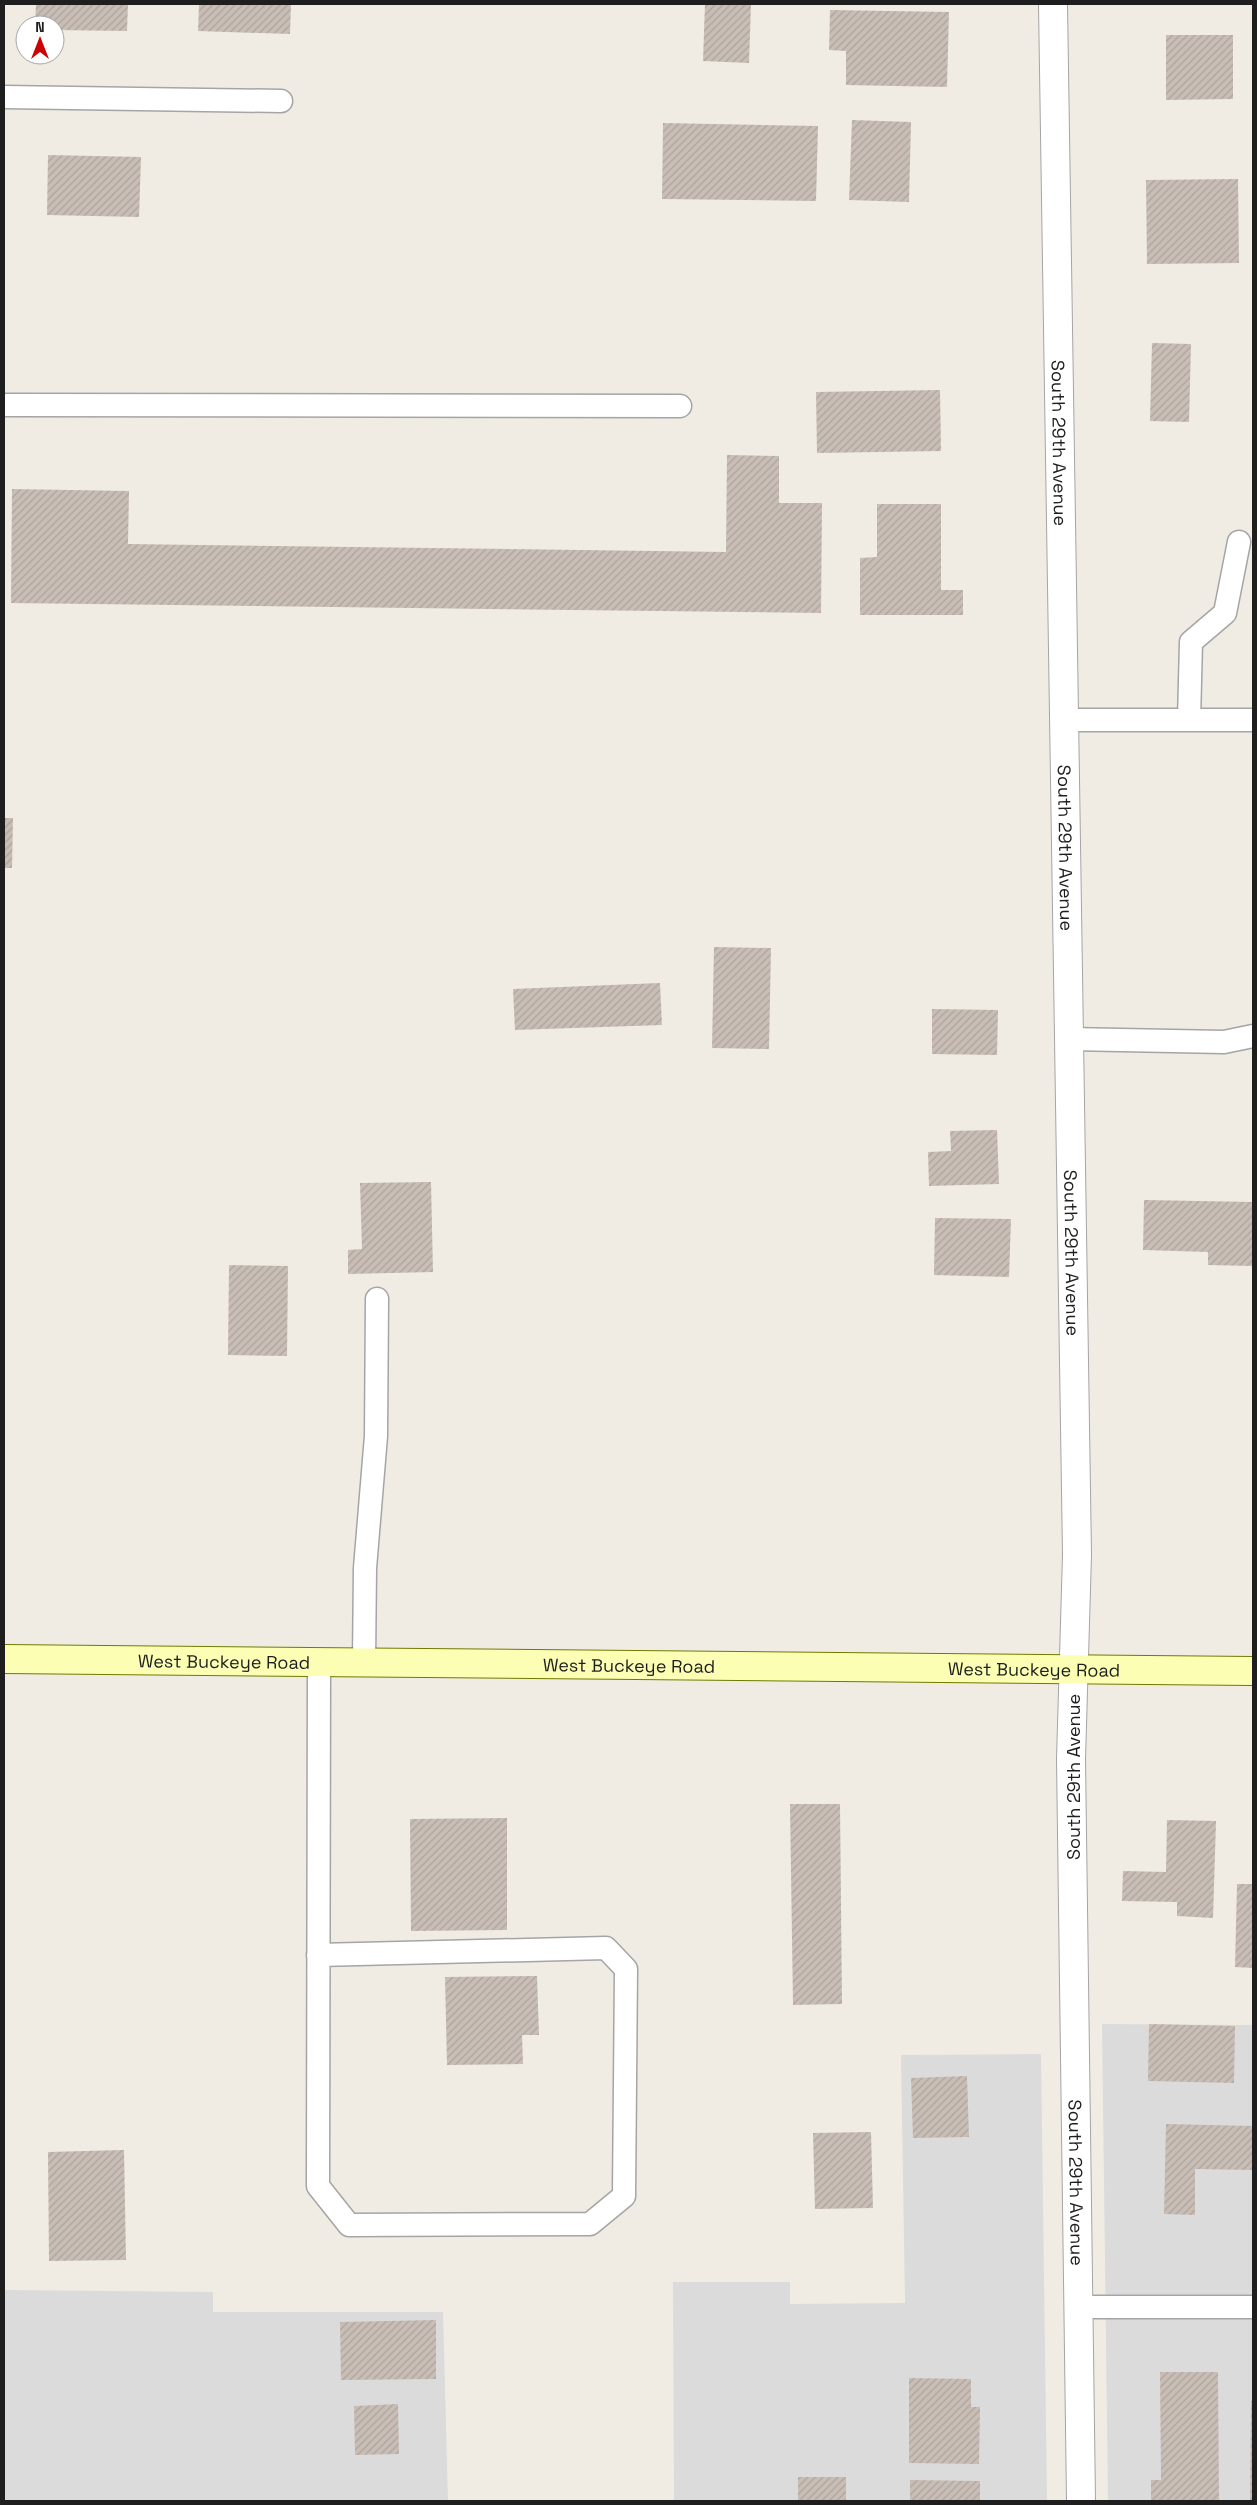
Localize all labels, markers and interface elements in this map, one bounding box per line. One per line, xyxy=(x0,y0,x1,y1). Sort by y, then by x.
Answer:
north arrow xyxy=(15,15,65,65)
text: N xyxy=(35,18,45,36)
street label: South 29th Avenue xyxy=(1047,360,1073,526)
street label: South 29th Avenue xyxy=(1053,765,1079,931)
street label: South 29th Avenue xyxy=(1060,1170,1085,1336)
street label: West Buckeye Road xyxy=(138,1649,310,1673)
street label: West Buckeye Road xyxy=(543,1653,715,1677)
street label: West Buckeye Road xyxy=(948,1657,1120,1681)
street label: South 29th Avenue xyxy=(1062,1694,1085,1860)
street label: South 29th Avenue xyxy=(1064,2099,1089,2266)

